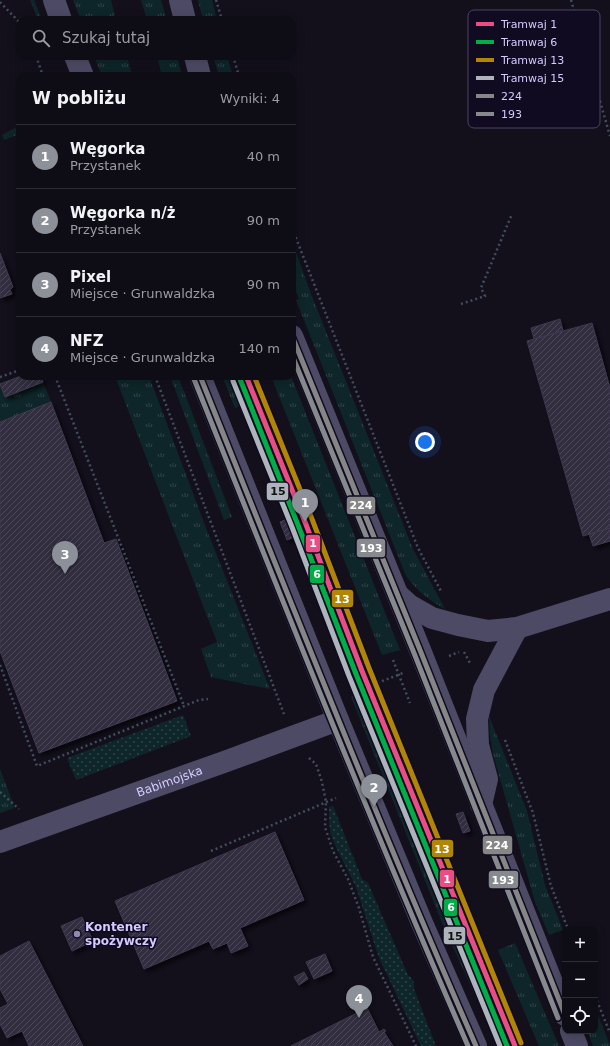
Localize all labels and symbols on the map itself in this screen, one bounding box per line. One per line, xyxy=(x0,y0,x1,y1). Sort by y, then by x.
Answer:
legend xyxy=(468,10,600,128)
text: Tramwaj 1 xyxy=(500,18,557,31)
text: Tramwaj 6 xyxy=(500,36,557,49)
text: Tramwaj 13 xyxy=(500,54,564,67)
text: Tramwaj 15 xyxy=(500,72,564,85)
text: 224 xyxy=(501,90,522,103)
text: 193 xyxy=(501,108,522,121)
your location xyxy=(415,432,435,452)
line badge: 15 xyxy=(266,482,289,501)
text: 15 xyxy=(270,485,286,498)
pin: 1 xyxy=(292,489,318,522)
line badge: 224 xyxy=(346,496,376,515)
text: 224 xyxy=(350,499,373,512)
line badge: 1 xyxy=(305,534,321,553)
text: 1 xyxy=(309,537,317,550)
line badge: 193 xyxy=(356,538,386,558)
pin: 3 xyxy=(52,541,78,574)
text: 193 xyxy=(360,542,382,555)
line badge: 6 xyxy=(309,564,325,584)
text: 6 xyxy=(313,568,321,581)
line badge: 13 xyxy=(331,589,354,608)
text: 13 xyxy=(334,593,350,606)
street label: Babimojska xyxy=(135,763,205,800)
pin: 2 xyxy=(361,774,387,807)
line badge: 224 xyxy=(482,835,513,855)
line badge: 13 xyxy=(431,839,454,858)
text: 224 xyxy=(486,839,509,852)
text: 13 xyxy=(434,843,450,856)
line badge: 1 xyxy=(439,869,455,888)
line badge: 193 xyxy=(488,870,519,889)
text: 1 xyxy=(443,873,451,886)
text: 193 xyxy=(492,874,514,887)
line badge: 6 xyxy=(443,898,458,917)
text: 6 xyxy=(447,901,455,914)
place label: Kontener spożywczy xyxy=(85,920,157,948)
line badge: 15 xyxy=(443,926,466,945)
marker: Kontener spożywczy xyxy=(72,929,82,939)
text: 15 xyxy=(447,930,463,943)
pin: 4 xyxy=(346,985,372,1018)

